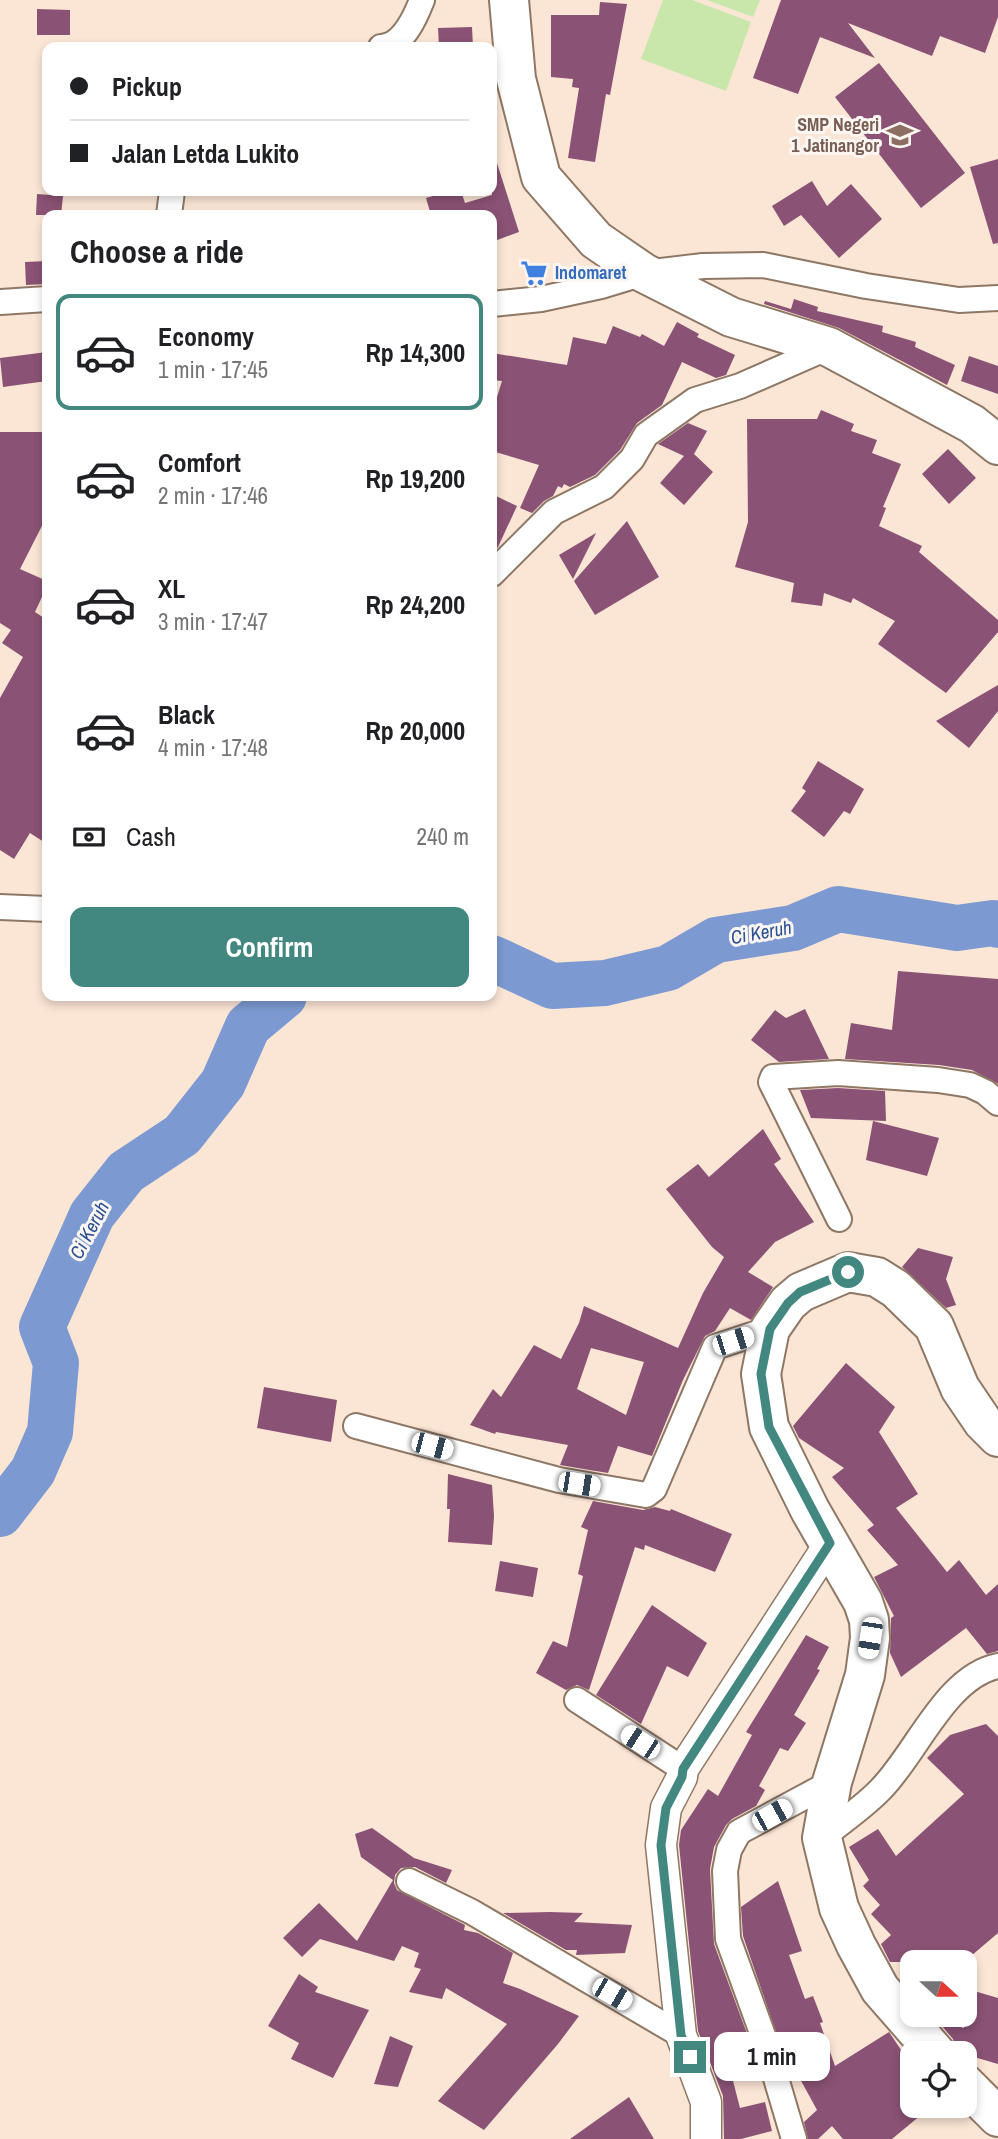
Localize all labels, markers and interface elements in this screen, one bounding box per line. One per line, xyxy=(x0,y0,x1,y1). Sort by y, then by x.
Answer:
text: Pickup xyxy=(112,69,182,104)
place label: SMP Negeri 1 Jatinangor xyxy=(791,112,879,158)
school or university icon: SMP Negeri 1 Jatinangor xyxy=(885,120,915,150)
text: Jalan Letda Lukito xyxy=(112,136,299,171)
text: Choose a ride xyxy=(70,230,244,273)
supermarket icon: Indomaret xyxy=(519,258,549,288)
place label: Indomaret xyxy=(555,260,626,285)
text: Economy xyxy=(158,319,254,354)
icon: car xyxy=(74,321,137,384)
text: Rp 14,300 xyxy=(365,335,465,370)
text: 1 min · 17:45 xyxy=(158,354,268,385)
text: Comfort xyxy=(158,445,241,480)
icon: car xyxy=(74,447,137,510)
text: Rp 19,200 xyxy=(365,461,465,496)
text: 2 min · 17:46 xyxy=(158,480,268,511)
text: XL xyxy=(158,571,185,606)
icon: car xyxy=(74,573,137,636)
text: Rp 24,200 xyxy=(365,587,465,622)
text: 3 min · 17:47 xyxy=(158,606,268,637)
text: Black xyxy=(158,697,215,732)
icon: car xyxy=(74,699,137,762)
text: Rp 20,000 xyxy=(365,713,465,748)
text: 4 min · 17:48 xyxy=(158,732,268,763)
icon: cash xyxy=(70,818,108,856)
text: Cash xyxy=(126,819,176,854)
text: 240 m xyxy=(417,821,469,852)
button: Confirm xyxy=(70,907,469,987)
water label: Ci Keruh xyxy=(728,914,794,950)
water label: Ci Keruh xyxy=(63,1197,115,1263)
route start xyxy=(832,1256,864,1288)
car xyxy=(710,1325,757,1357)
car xyxy=(409,1430,456,1462)
car xyxy=(557,1470,602,1498)
car xyxy=(857,1616,884,1660)
car xyxy=(617,1722,664,1762)
car xyxy=(749,1796,796,1834)
north arrow xyxy=(900,1950,976,2026)
map controls xyxy=(900,1950,977,2118)
car xyxy=(589,1974,636,2014)
callout: 1 min xyxy=(714,2032,830,2082)
route end xyxy=(674,2041,706,2073)
text: 1 min xyxy=(747,2041,797,2072)
button: locate xyxy=(900,2041,977,2118)

